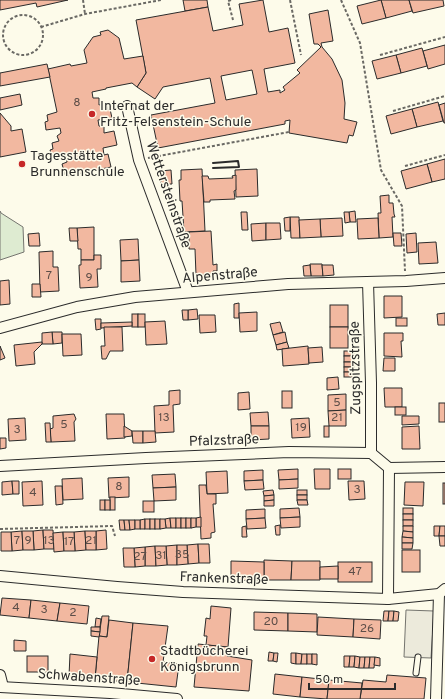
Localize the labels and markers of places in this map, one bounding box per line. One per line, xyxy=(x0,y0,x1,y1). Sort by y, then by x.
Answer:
place label: Internat der Fritz-Felsenstein-Schule xyxy=(100,98,251,131)
marker: Internat der Fritz-Felsenstein-Schule xyxy=(87,109,97,119)
place label: Tagesstätte Brunnenschule xyxy=(30,148,125,181)
marker: Tagesstätte Brunnenschule xyxy=(17,159,27,169)
place label: Stadtbücherei Königsbrunn xyxy=(160,643,249,676)
marker: Stadtbücherei Königsbrunn xyxy=(147,654,157,664)

